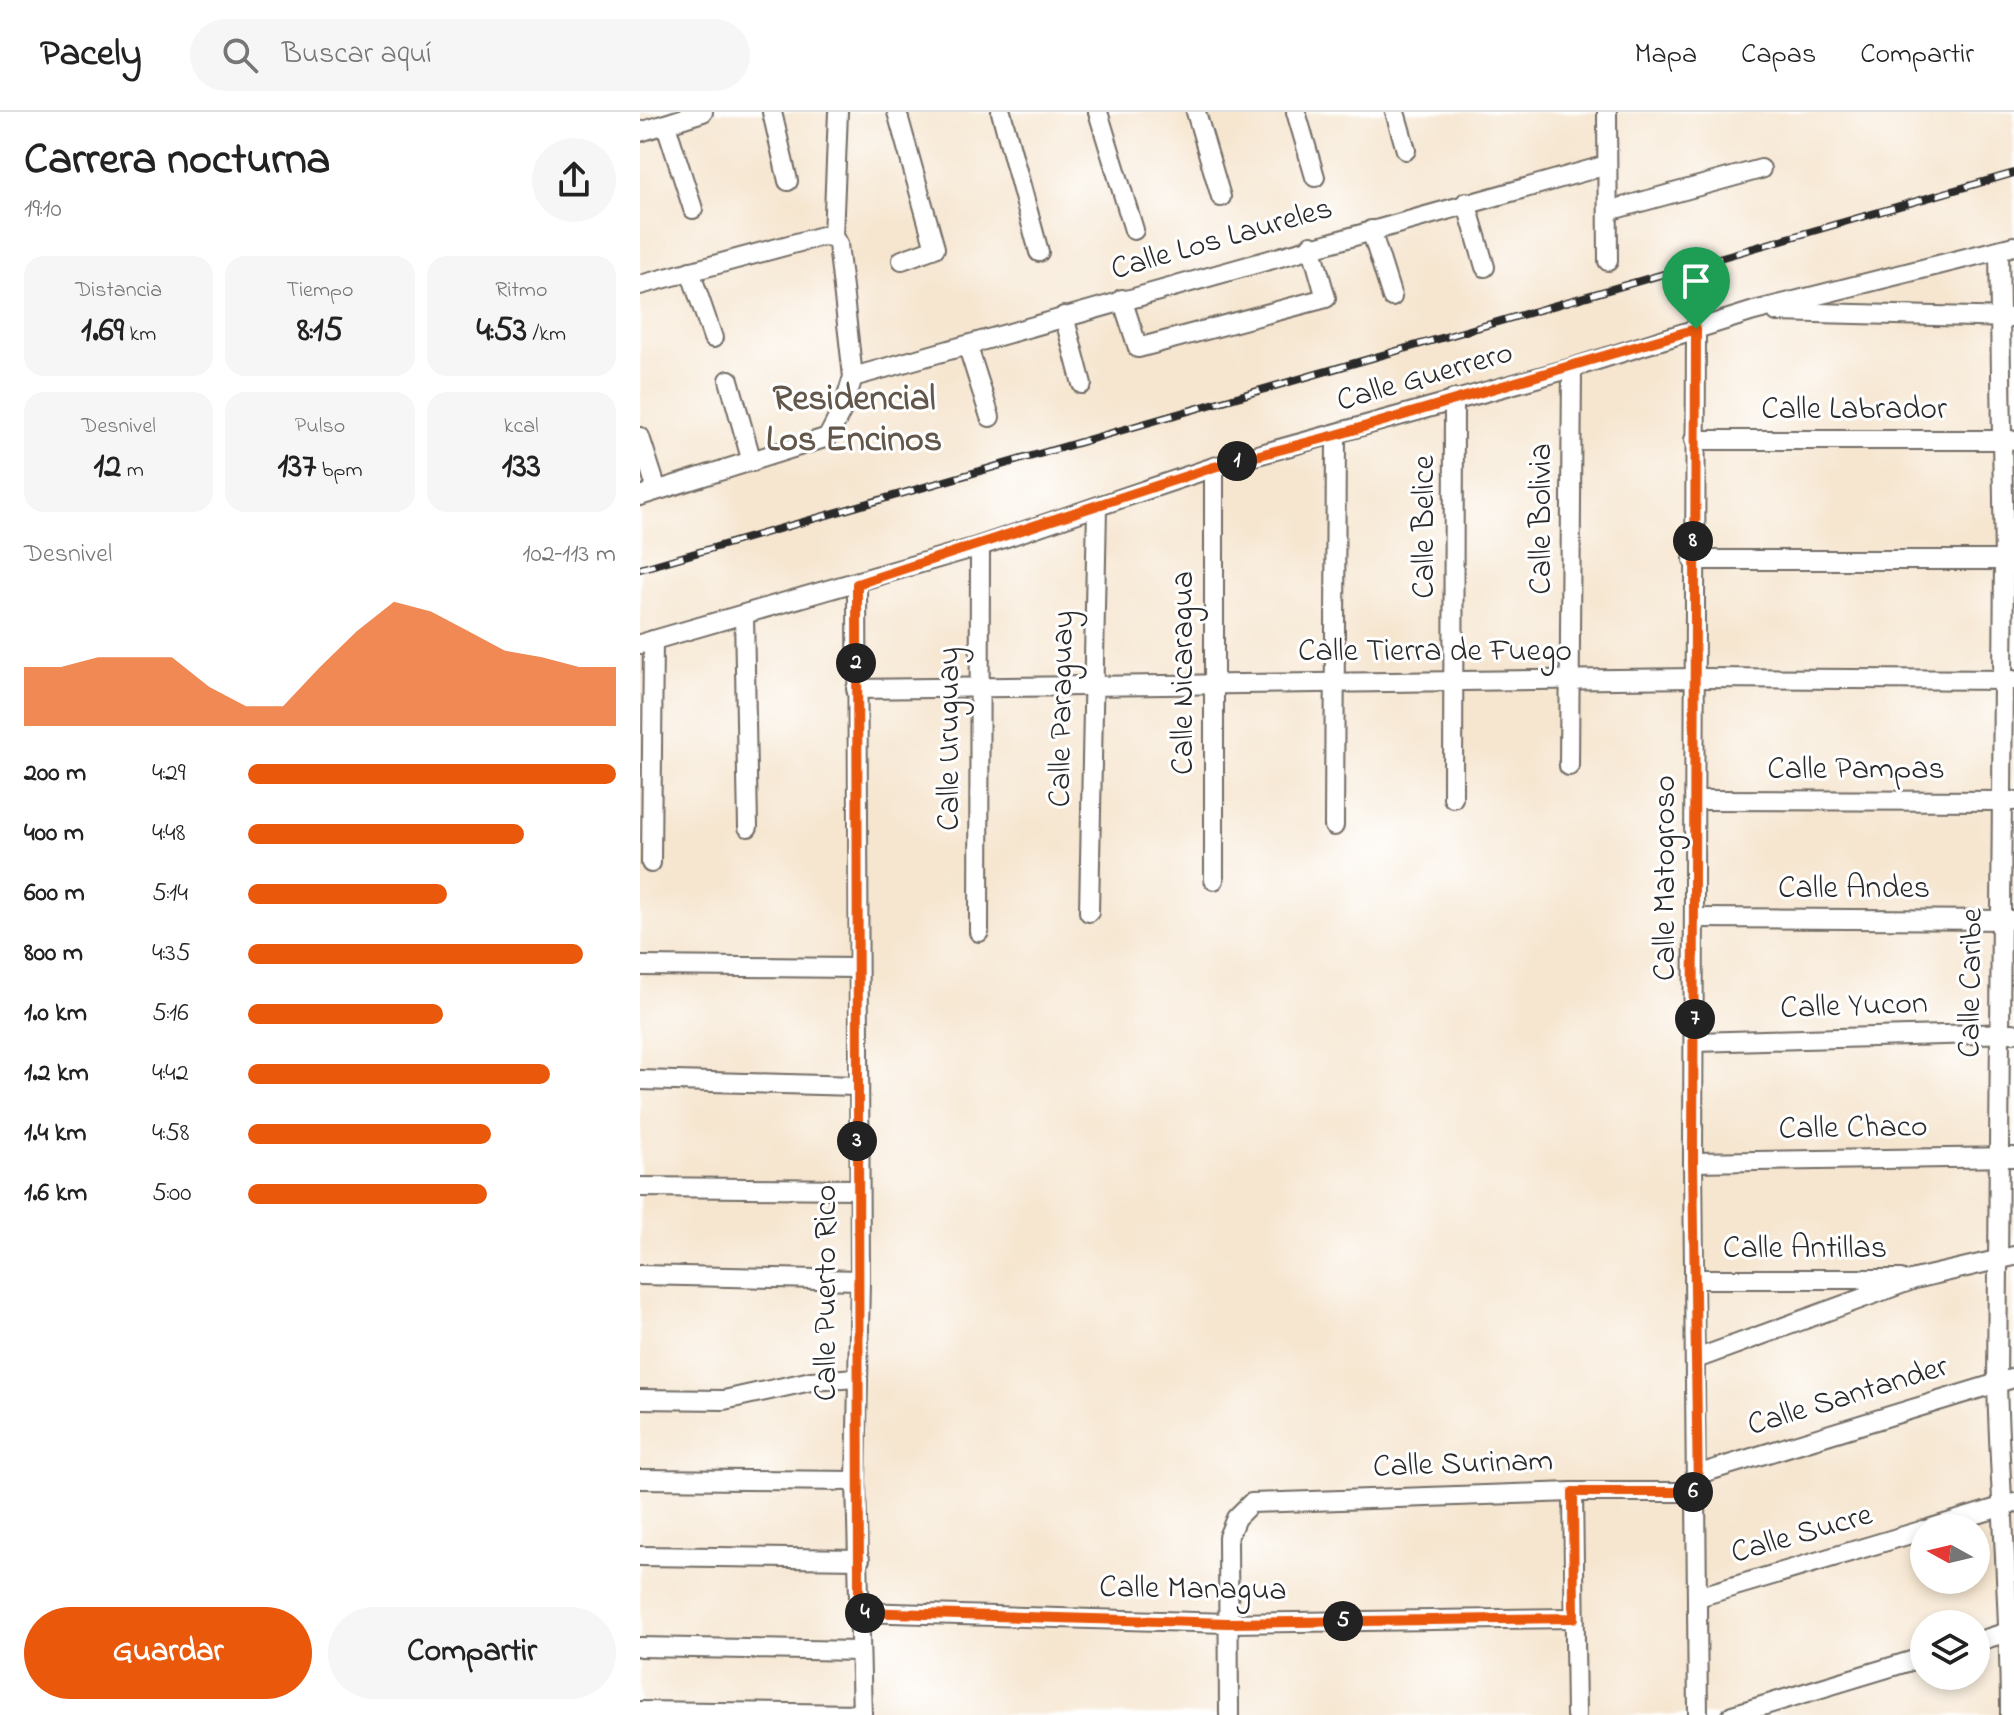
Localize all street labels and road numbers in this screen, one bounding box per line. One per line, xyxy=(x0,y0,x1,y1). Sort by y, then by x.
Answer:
street label: Calle Los Laureles xyxy=(1106,186,1338,294)
street label: Calle Guerrero xyxy=(1331,330,1519,426)
street label: Calle Labrador xyxy=(1761,387,1947,434)
street label: Calle Bolivia xyxy=(1519,443,1566,595)
street label: Calle Belice xyxy=(1402,455,1449,599)
street label: Calle Nicaragua xyxy=(1161,571,1208,775)
street label: Calle Paraguay xyxy=(1038,610,1088,808)
street label: Calle Tierra de Fuego xyxy=(1298,629,1572,676)
street label: Calle Uruguay xyxy=(927,647,974,831)
street label: Calle Pampas xyxy=(1767,747,1945,794)
street label: Calle Matogroso xyxy=(1643,775,1690,981)
street label: Calle Andes xyxy=(1778,866,1930,913)
street label: Calle Caribe xyxy=(1947,907,1997,1058)
street label: Calle Yucon xyxy=(1779,981,1929,1033)
street label: Calle Chaco xyxy=(1778,1104,1928,1154)
street label: Calle Puerto Rico xyxy=(804,1185,851,1401)
street label: Calle Antillas xyxy=(1723,1226,1887,1273)
street label: Calle Santander xyxy=(1742,1344,1954,1450)
street label: Calle Surinam xyxy=(1372,1438,1554,1492)
street label: Calle Sucre xyxy=(1726,1492,1879,1578)
street label: Calle Managua xyxy=(1099,1565,1287,1615)

